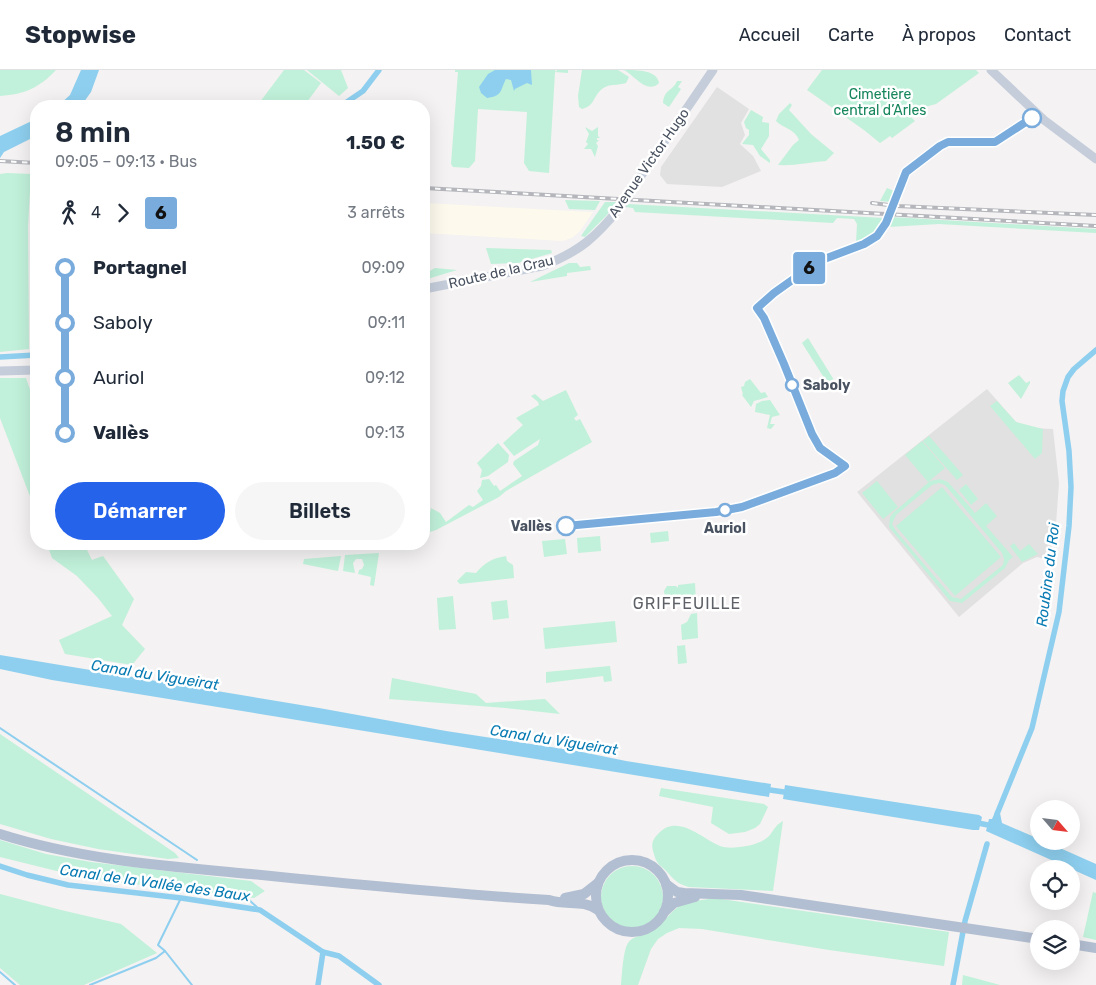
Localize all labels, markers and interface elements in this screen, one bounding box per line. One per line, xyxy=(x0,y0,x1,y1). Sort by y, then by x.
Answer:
text: Stopwise xyxy=(25,21,136,49)
text: Accueil xyxy=(739,24,800,46)
text: Carte xyxy=(828,24,874,46)
text: À propos xyxy=(902,24,976,46)
text: Contact xyxy=(1004,24,1071,46)
park label: Cimetière central d’Arles xyxy=(834,86,926,119)
street label: Avenue Victor Hugo xyxy=(605,105,693,221)
unlabelled marker xyxy=(1022,108,1042,128)
text: 8 min xyxy=(55,116,131,149)
text: 1.50 € xyxy=(346,131,405,154)
text: 09:05 – 09:13 · Bus xyxy=(55,152,197,171)
icon: walk xyxy=(55,199,83,227)
icon: forward xyxy=(109,199,137,227)
text: 6 xyxy=(155,202,167,224)
text: 4 xyxy=(91,203,101,222)
text: 3 arrêts xyxy=(347,203,405,222)
street label: Route de la Crau xyxy=(447,252,555,292)
line badge: 6 xyxy=(793,252,825,284)
text: Portagnel xyxy=(93,256,187,279)
text: 6 xyxy=(803,257,815,279)
text: 09:09 xyxy=(362,258,405,277)
text: Saboly xyxy=(93,311,153,334)
text: 09:11 xyxy=(368,313,405,332)
text: Auriol xyxy=(93,366,144,389)
text: 09:12 xyxy=(365,368,405,387)
place label: Saboly xyxy=(803,377,851,394)
marker: Saboly xyxy=(785,378,799,392)
text: Vallès xyxy=(93,421,149,444)
text: 09:13 xyxy=(365,423,405,442)
button: Démarrer xyxy=(55,482,225,540)
button: Billets xyxy=(235,482,405,540)
marker: Auriol xyxy=(718,503,732,517)
marker: Vallès xyxy=(556,516,576,536)
place label: Vallès xyxy=(511,518,552,535)
place label: Auriol xyxy=(704,520,746,537)
water label: Roubine du Roi xyxy=(1033,522,1063,628)
district label: GRIFFEUILLE xyxy=(633,594,741,613)
water label: Canal du Vigueirat xyxy=(90,656,220,694)
water label: Canal du Vigueirat xyxy=(489,721,619,759)
north arrow xyxy=(1030,800,1080,850)
map controls xyxy=(1030,800,1080,970)
button: locate xyxy=(1030,860,1080,910)
water label: Canal de la Vallée des Baux xyxy=(59,861,252,905)
button: layers xyxy=(1030,920,1080,970)

